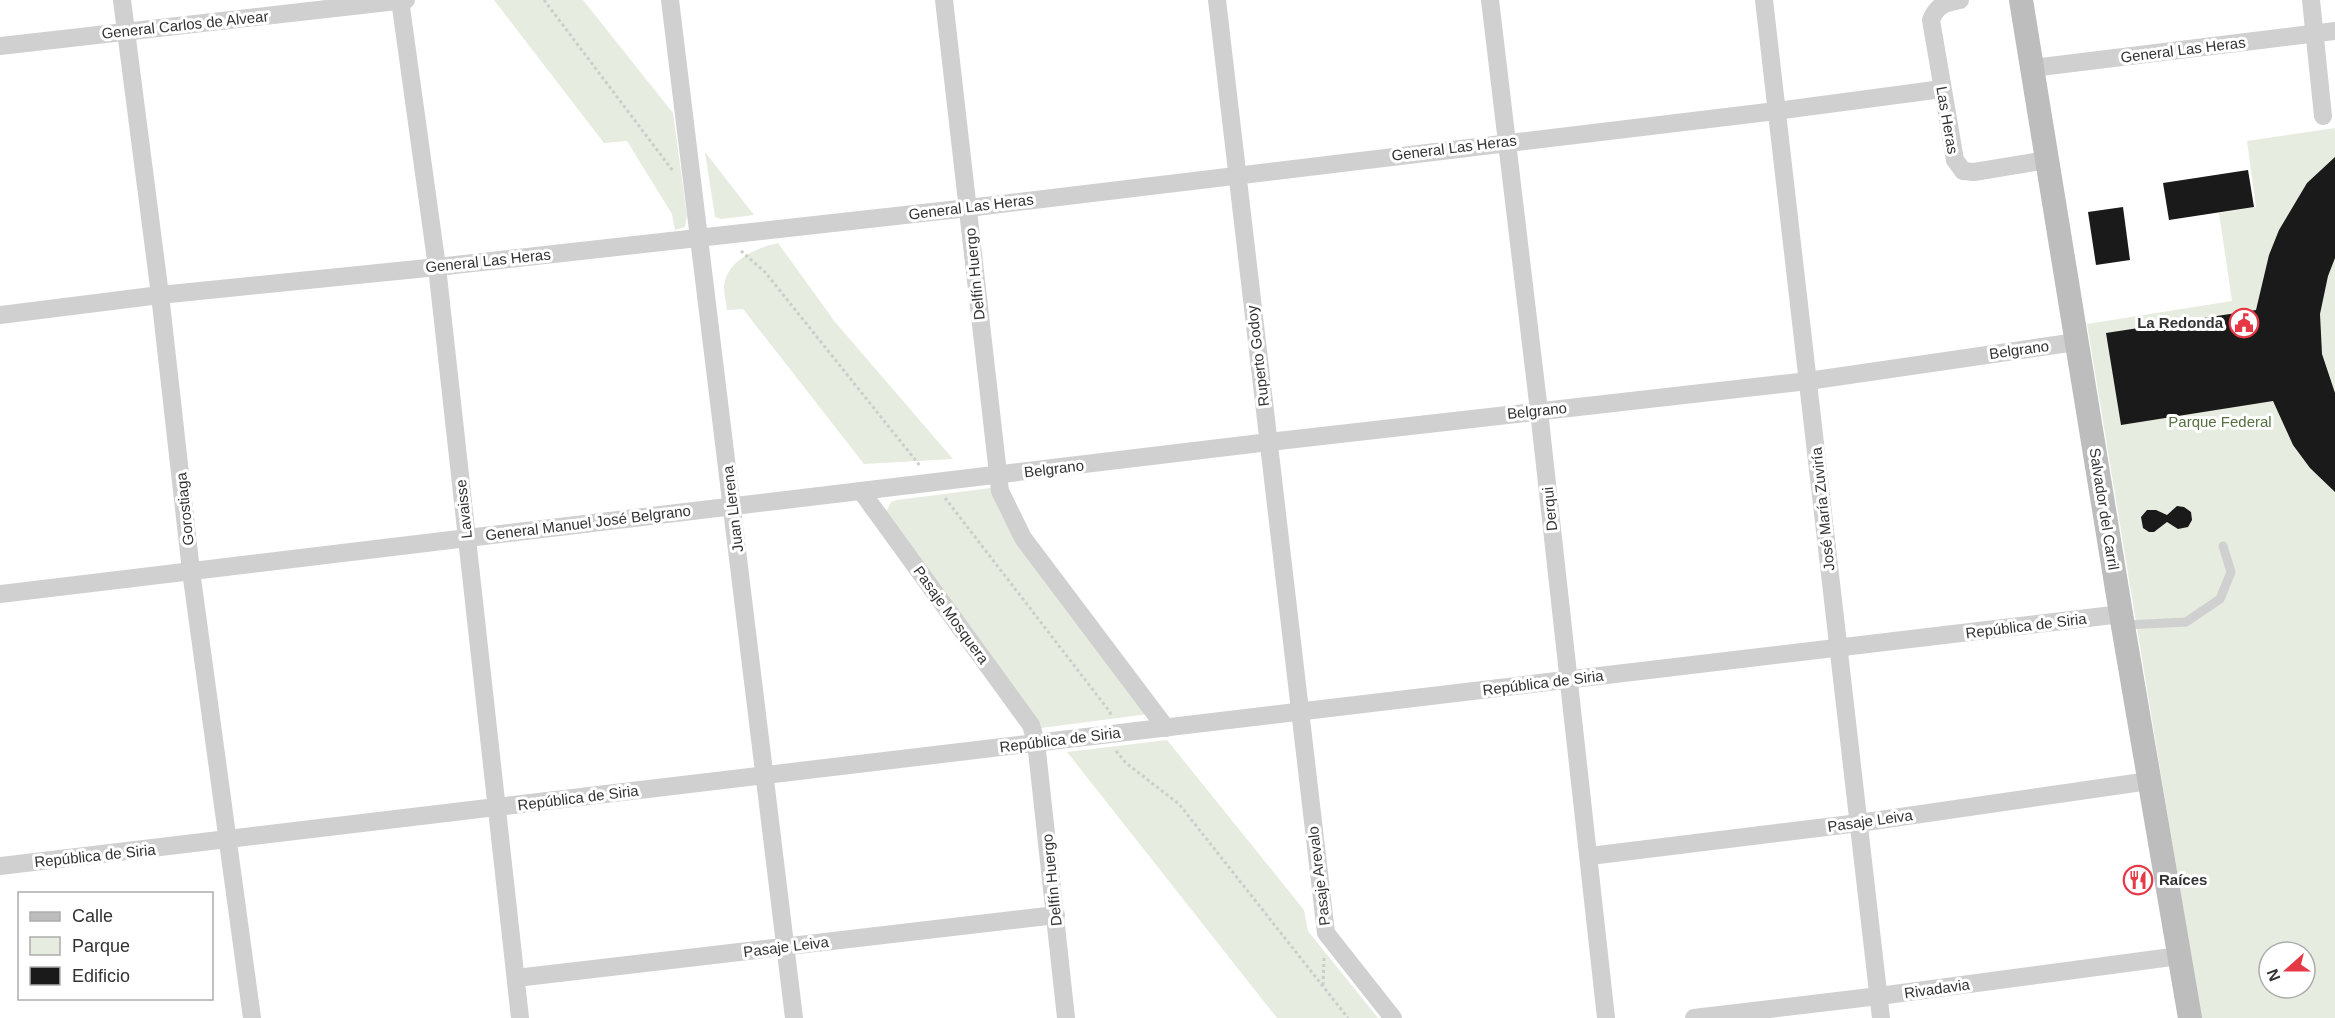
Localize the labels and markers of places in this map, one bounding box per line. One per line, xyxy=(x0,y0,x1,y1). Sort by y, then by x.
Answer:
public building icon: La Redonda xyxy=(2228,307,2260,339)
place label: La Redonda xyxy=(2137,314,2224,331)
restaurant icon: Raíces xyxy=(2122,864,2154,896)
place label: Raíces xyxy=(2159,871,2207,888)

